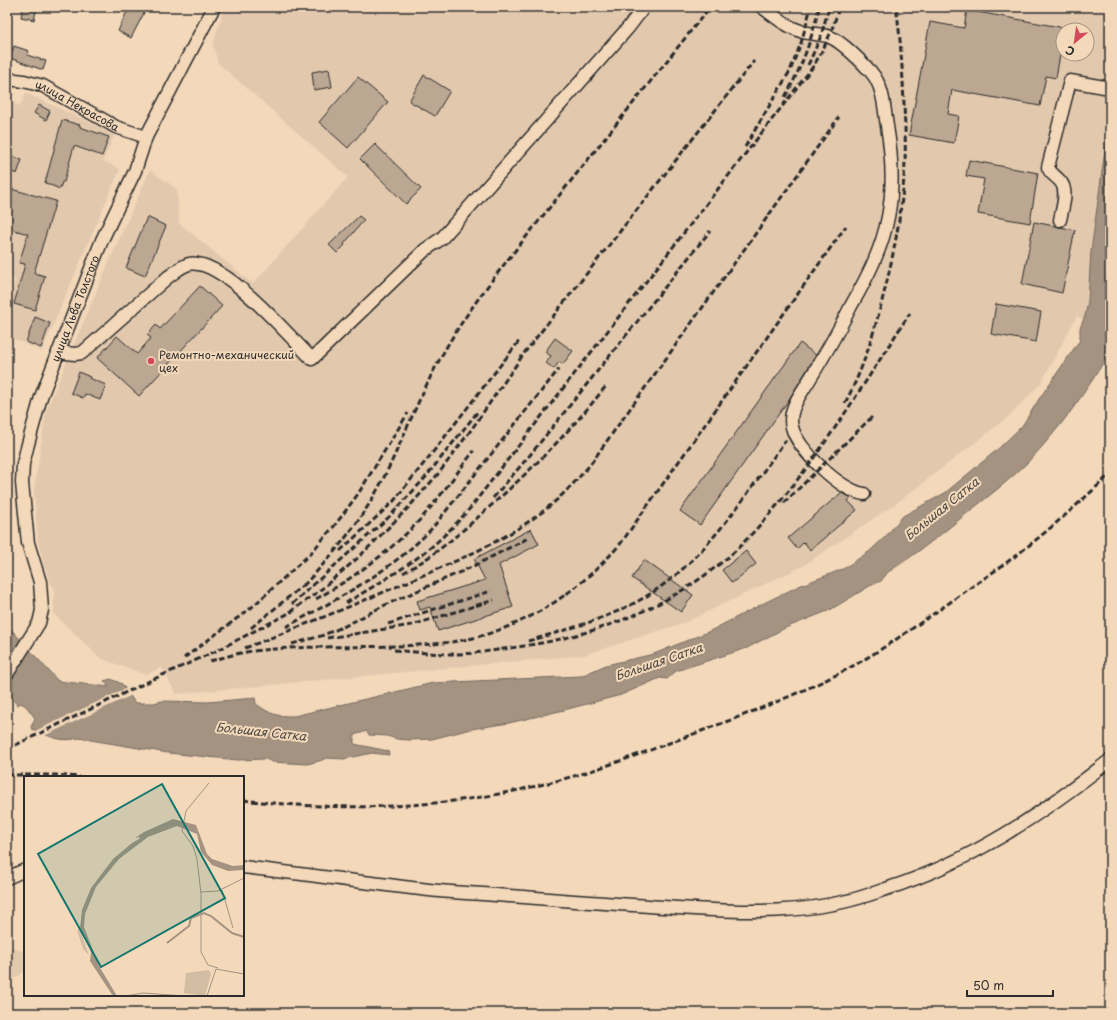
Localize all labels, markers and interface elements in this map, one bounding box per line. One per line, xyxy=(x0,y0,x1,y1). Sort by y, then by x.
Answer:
north arrow xyxy=(1055,22,1095,62)
text: С xyxy=(1062,42,1078,61)
street label: улица Некрасова xyxy=(33,75,123,135)
street label: улица Льва Толстого xyxy=(47,253,103,364)
place label: Ремонтно-механический цех xyxy=(159,346,294,376)
marker: Ремонтно-механический цех xyxy=(146,356,156,366)
water label: Большая Сатка xyxy=(900,472,983,544)
water label: Большая Сатка xyxy=(613,638,705,684)
water label: Большая Сатка xyxy=(215,717,308,745)
inset map xyxy=(24,776,244,996)
scale bar xyxy=(967,972,1053,998)
text: 50 m xyxy=(973,976,1004,994)

